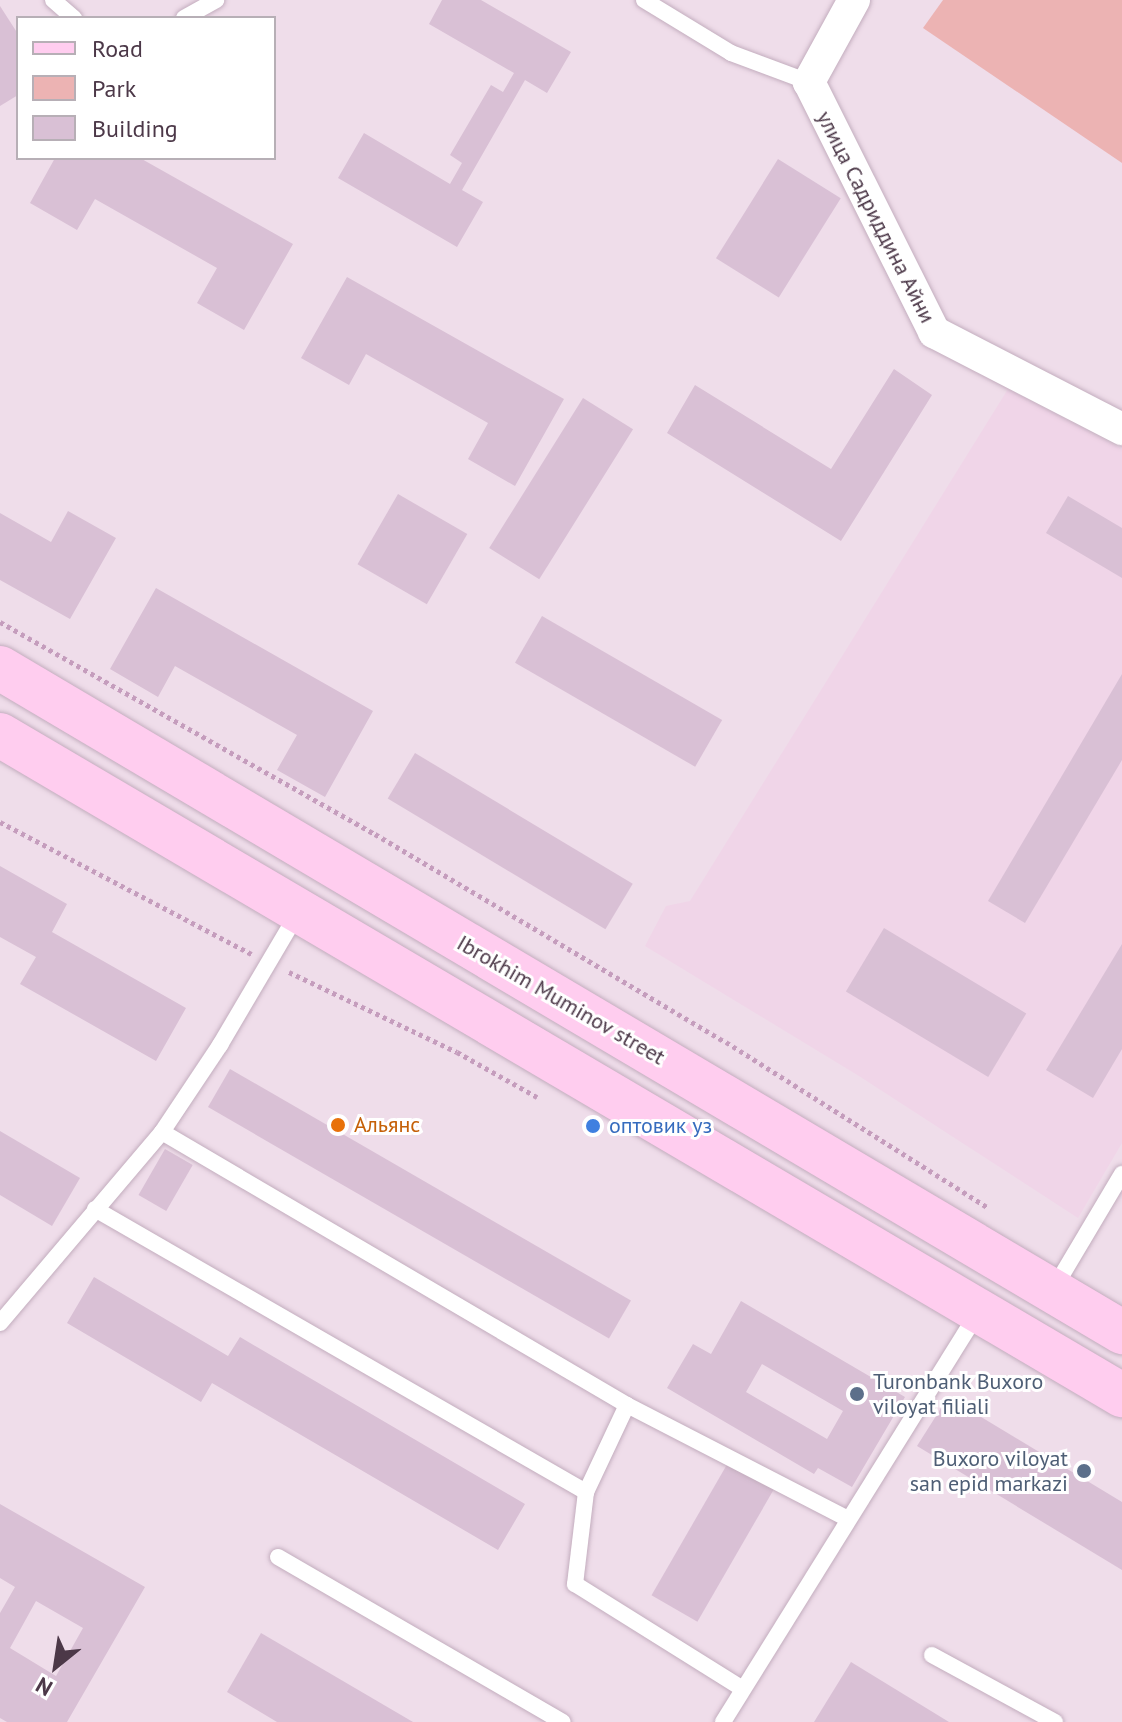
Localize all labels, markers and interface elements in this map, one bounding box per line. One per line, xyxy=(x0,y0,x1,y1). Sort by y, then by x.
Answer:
legend xyxy=(16,16,276,160)
text: Road xyxy=(92,33,143,64)
text: Park xyxy=(92,73,136,104)
street label: улица Садриддина Айни xyxy=(811,106,941,328)
text: Building xyxy=(92,113,178,144)
street label: Ibrokhim Muminov street xyxy=(452,929,670,1071)
place label: Альянс xyxy=(354,1112,420,1138)
place label: оптовик уз xyxy=(609,1113,712,1139)
marker: Альянс xyxy=(329,1116,347,1134)
marker: оптовик уз xyxy=(584,1117,602,1135)
place label: Turonbank Buxoro viloyat filiali xyxy=(873,1368,1044,1420)
marker: Turonbank Buxoro viloyat filiali xyxy=(848,1385,866,1403)
place label: Buxoro viloyat san epid markazi xyxy=(910,1445,1068,1496)
marker: Buxoro viloyat san epid markazi xyxy=(1075,1462,1093,1480)
north arrow xyxy=(16,1626,96,1706)
text: N xyxy=(31,1671,57,1703)

